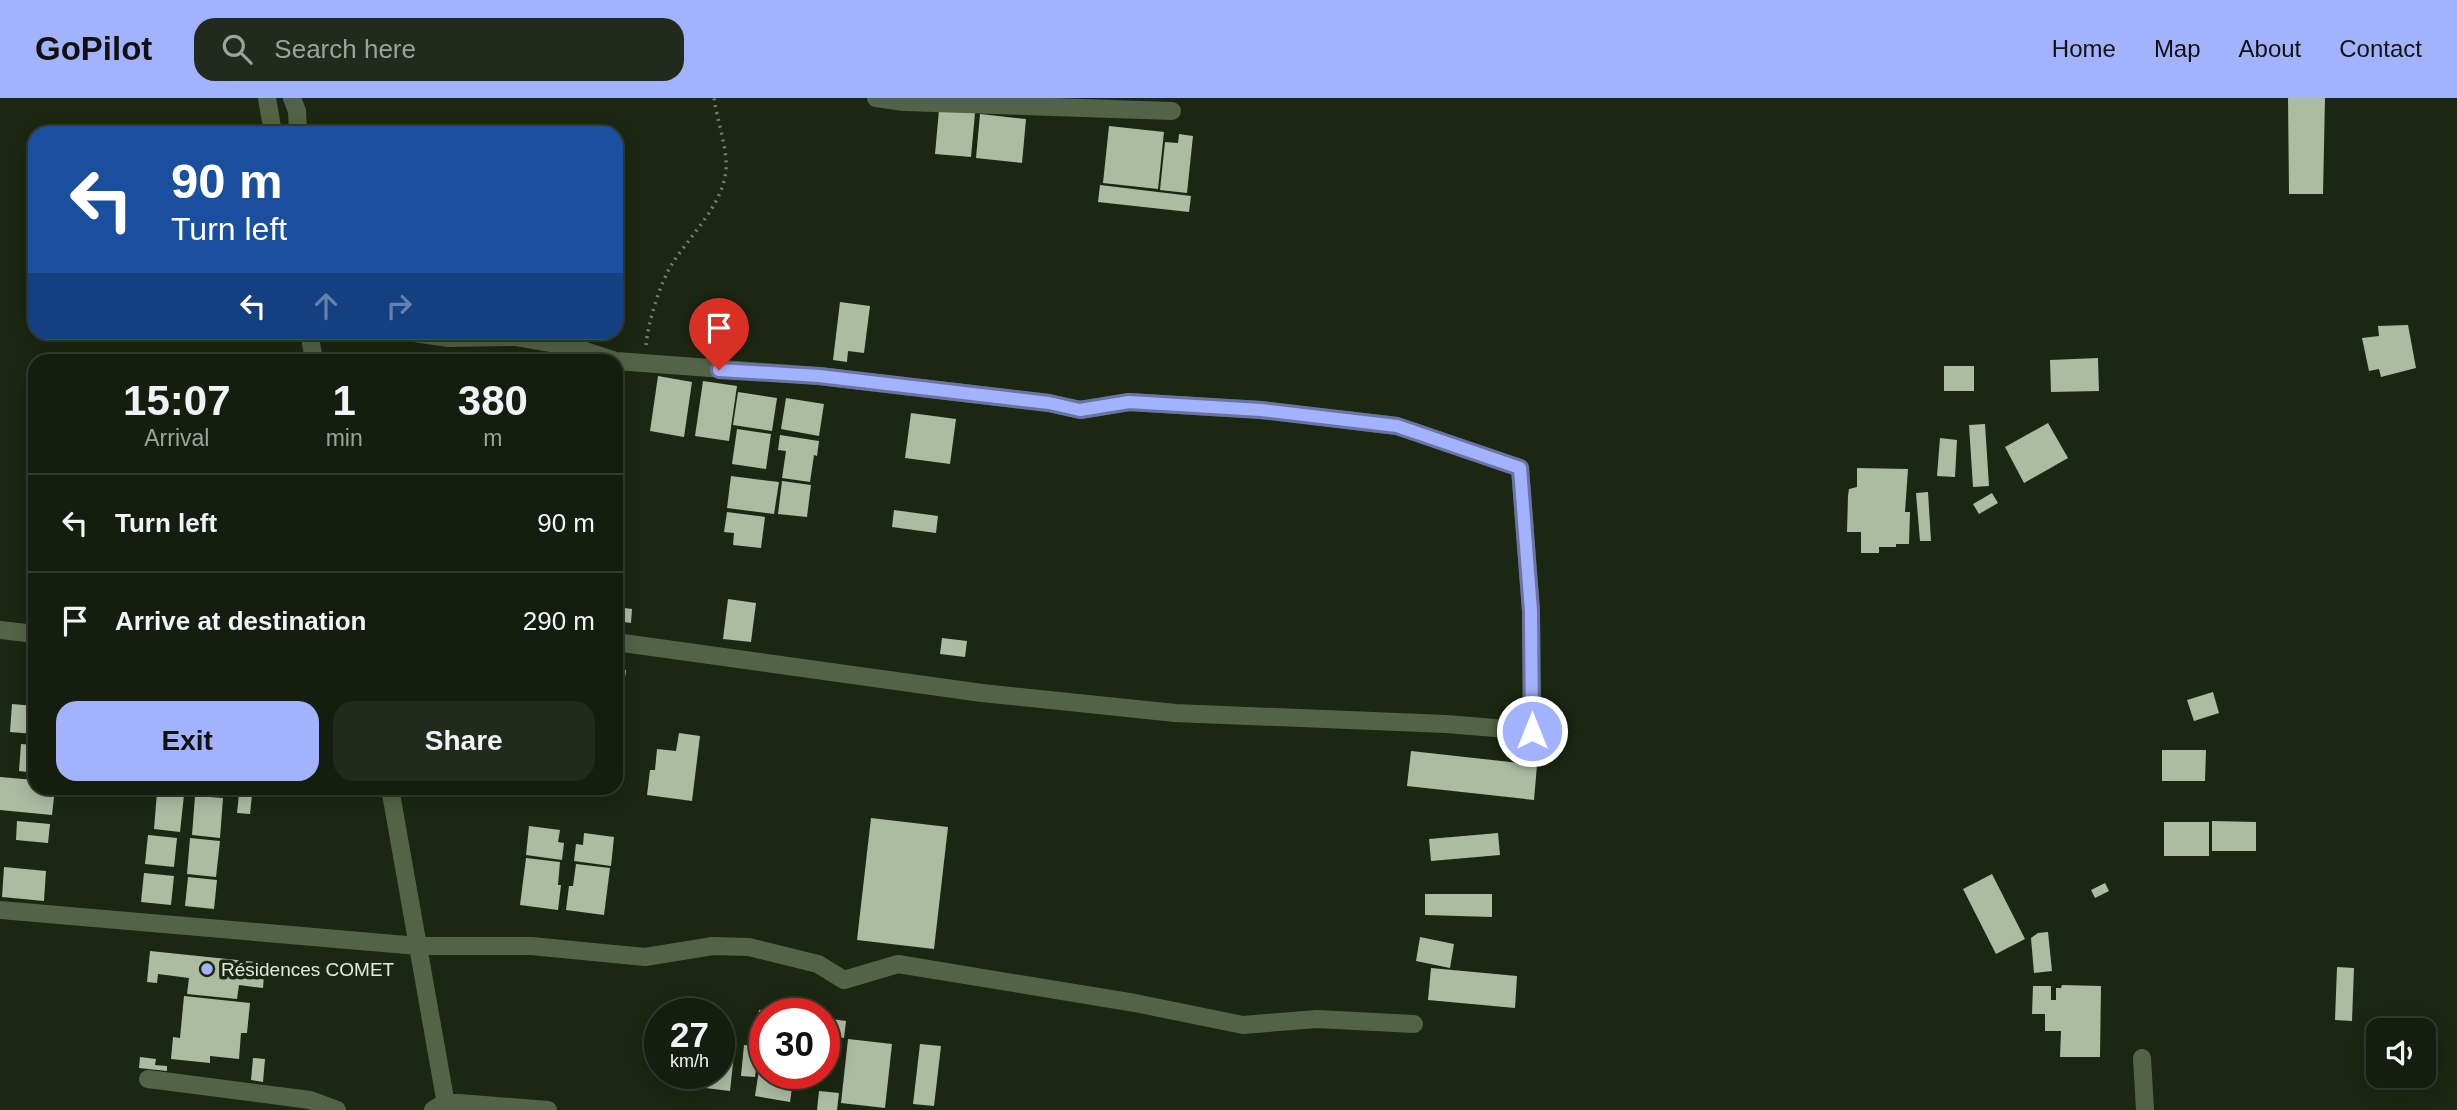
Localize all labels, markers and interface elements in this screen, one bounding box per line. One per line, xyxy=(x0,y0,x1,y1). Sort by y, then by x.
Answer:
search box xyxy=(194,18,684,81)
text: GoPilot xyxy=(35,30,152,67)
icon: search xyxy=(218,30,256,68)
text: Search here xyxy=(274,34,416,64)
text: Home xyxy=(2052,35,2116,62)
text: Map xyxy=(2154,35,2201,62)
text: About xyxy=(2239,35,2301,62)
text: Contact xyxy=(2339,35,2422,62)
icon: left xyxy=(56,154,147,245)
text: 90 m xyxy=(171,154,283,208)
text: Turn left xyxy=(171,211,287,247)
icon: left xyxy=(234,287,272,325)
icon: ahead xyxy=(307,287,345,325)
icon: right xyxy=(380,287,418,325)
pin xyxy=(689,298,749,370)
icon: arrive xyxy=(700,309,738,347)
text: 15:07 xyxy=(123,377,231,424)
text: 1 xyxy=(332,377,356,424)
text: 380 xyxy=(458,377,528,424)
text: Arrival xyxy=(144,425,209,451)
text: min xyxy=(326,425,363,451)
text: m xyxy=(483,425,502,451)
icon: left xyxy=(56,504,94,542)
text: Turn left xyxy=(115,508,217,538)
text: 90 m xyxy=(537,508,595,538)
icon: arrive xyxy=(56,602,94,640)
text: Arrive at destination xyxy=(115,606,366,636)
text: 290 m xyxy=(523,606,595,636)
position arrow xyxy=(1495,694,1569,768)
button: Exit xyxy=(56,701,319,781)
button: Share xyxy=(333,701,595,781)
place label: Résidences COMET xyxy=(221,959,395,980)
marker: Résidences COMET xyxy=(199,961,215,977)
speed limit sign: 30 xyxy=(749,998,840,1089)
text: 27 xyxy=(670,1015,709,1054)
map controls xyxy=(2366,1018,2436,1088)
button: sound xyxy=(2366,1018,2436,1088)
text: km/h xyxy=(670,1051,709,1071)

